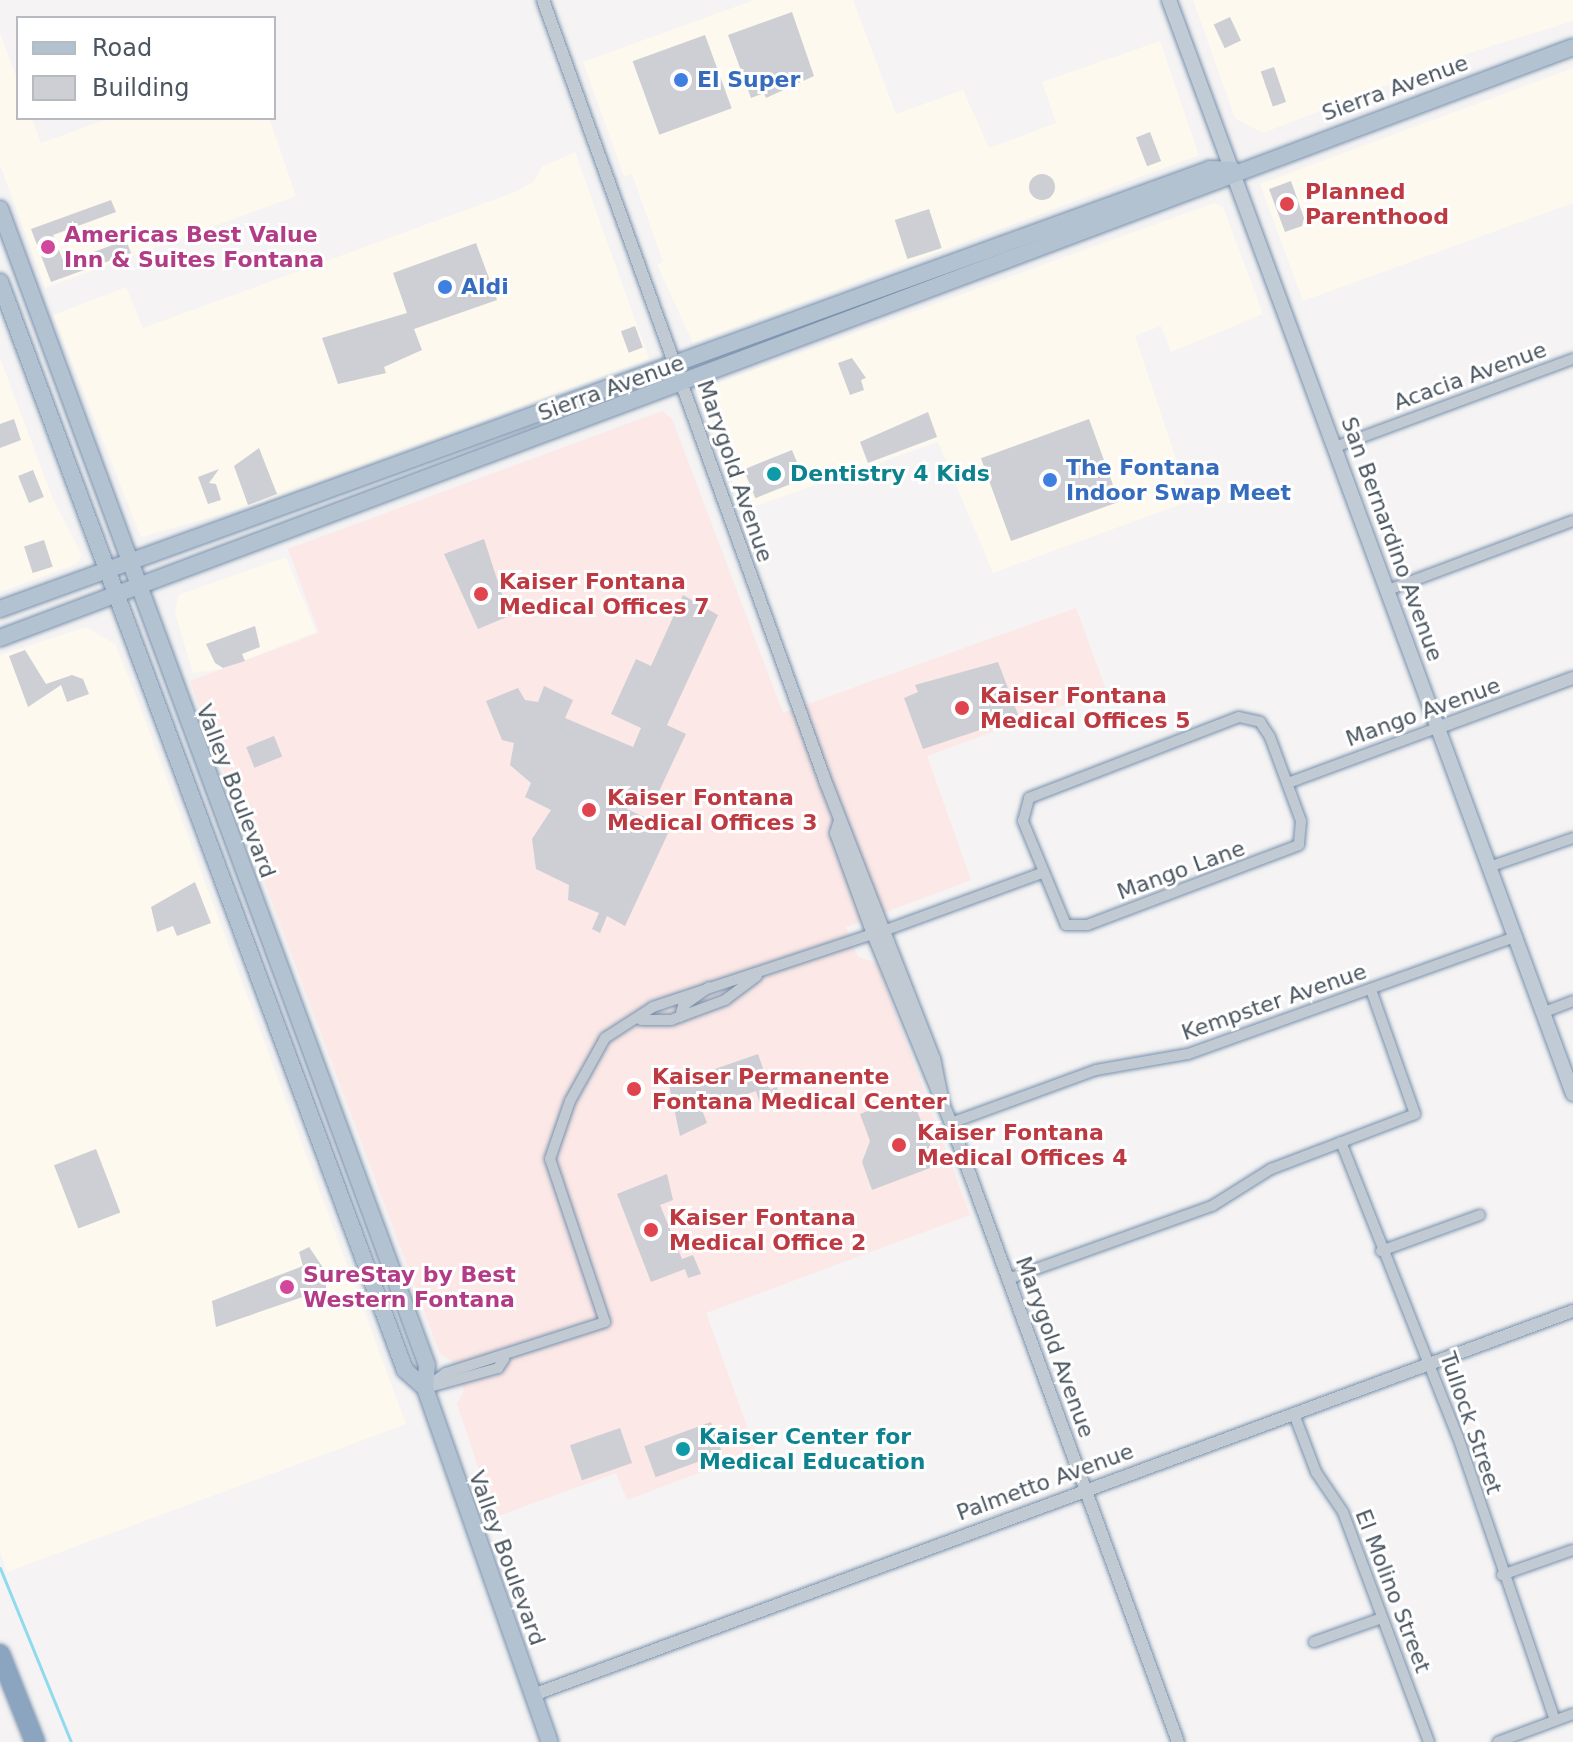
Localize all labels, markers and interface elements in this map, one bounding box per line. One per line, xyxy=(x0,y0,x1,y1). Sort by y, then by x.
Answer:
legend xyxy=(16,16,276,120)
text: Road xyxy=(92,34,152,62)
street label: Sierra Avenue xyxy=(1318,49,1472,127)
place label: El Super xyxy=(697,67,800,93)
marker: El Super xyxy=(672,71,690,89)
text: Building xyxy=(92,74,189,102)
place label: Planned Parenthood xyxy=(1305,178,1449,230)
marker: Planned Parenthood xyxy=(1276,193,1298,215)
place label: Americas Best Value Inn & Suites Fontana xyxy=(64,221,324,272)
marker: Americas Best Value Inn & Suites Fontana xyxy=(39,238,57,256)
place label: Aldi xyxy=(461,274,509,300)
marker: Aldi xyxy=(436,278,454,296)
street label: Acacia Avenue xyxy=(1390,336,1550,416)
street label: Sierra Avenue xyxy=(534,349,688,427)
street label: Marygold Avenue xyxy=(691,377,779,565)
street label: San Bernardino Avenue xyxy=(1335,413,1449,665)
place label: The Fontana Indoor Swap Meet xyxy=(1066,454,1291,506)
place label: Dentistry 4 Kids xyxy=(790,461,990,487)
marker: Dentistry 4 Kids xyxy=(765,465,783,483)
marker: The Fontana Indoor Swap Meet xyxy=(1041,471,1059,489)
place label: Kaiser Fontana Medical Offices 7 xyxy=(499,568,709,620)
marker: Kaiser Fontana Medical Offices 7 xyxy=(470,583,492,605)
street label: Mango Avenue xyxy=(1342,672,1504,752)
place label: Kaiser Fontana Medical Offices 5 xyxy=(980,682,1190,734)
marker: Kaiser Fontana Medical Offices 5 xyxy=(951,697,973,719)
street label: Valley Boulevard xyxy=(191,700,281,882)
place label: Kaiser Fontana Medical Offices 3 xyxy=(607,784,817,836)
marker: Kaiser Fontana Medical Offices 3 xyxy=(578,799,600,821)
street label: Mango Lane xyxy=(1114,835,1248,905)
street label: Kempster Avenue xyxy=(1178,958,1370,1046)
place label: Kaiser Permanente Fontana Medical Center xyxy=(652,1063,947,1114)
marker: Kaiser Permanente Fontana Medical Center xyxy=(623,1078,645,1100)
place label: Kaiser Fontana Medical Offices 4 xyxy=(917,1119,1127,1170)
marker: Kaiser Fontana Medical Offices 4 xyxy=(888,1134,910,1156)
place label: Kaiser Fontana Medical Office 2 xyxy=(669,1204,866,1256)
marker: Kaiser Fontana Medical Office 2 xyxy=(640,1219,662,1241)
street label: Marygold Avenue xyxy=(1010,1253,1100,1441)
place label: SureStay by Best Western Fontana xyxy=(303,1261,516,1312)
marker: SureStay by Best Western Fontana xyxy=(278,1278,296,1296)
street label: Tullock Street xyxy=(1434,1349,1508,1497)
place label: Kaiser Center for Medical Education xyxy=(699,1423,925,1474)
street label: Palmetto Avenue xyxy=(953,1438,1137,1526)
marker: Kaiser Center for Medical Education xyxy=(674,1440,692,1458)
street label: Valley Boulevard xyxy=(463,1467,551,1649)
street label: El Molino Street xyxy=(1350,1506,1436,1676)

